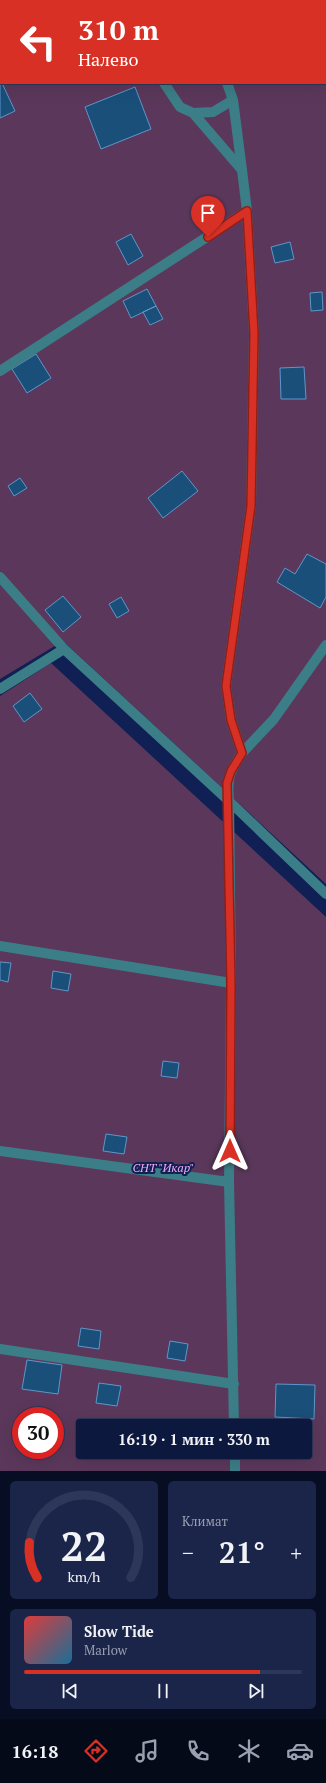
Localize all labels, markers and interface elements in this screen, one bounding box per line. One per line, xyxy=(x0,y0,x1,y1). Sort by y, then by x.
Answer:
text: 310 m xyxy=(78,11,159,48)
icon: left xyxy=(12,16,64,68)
text: Налево xyxy=(78,47,138,71)
pin xyxy=(191,196,225,237)
icon: arrive xyxy=(197,202,219,224)
position arrow xyxy=(209,1130,251,1172)
park label: СНТ "Икар" xyxy=(132,1160,194,1175)
speed limit sign: 30 xyxy=(12,1407,64,1459)
text: 16:19 · 1 мин · 330 m xyxy=(118,1429,270,1449)
text: Климат xyxy=(182,1512,228,1530)
text: 22 xyxy=(60,1518,108,1573)
text: 21° xyxy=(219,1532,265,1572)
text: − xyxy=(182,1538,194,1567)
text: + xyxy=(290,1538,302,1567)
text: km/h xyxy=(68,1567,101,1586)
text: Slow Tide xyxy=(84,1621,154,1641)
text: Marlow xyxy=(84,1641,127,1659)
icon: previous xyxy=(59,1680,81,1702)
icon: pause xyxy=(152,1680,174,1702)
icon: next xyxy=(245,1680,267,1702)
icon: directions xyxy=(82,1737,110,1765)
icon: music xyxy=(133,1737,161,1765)
icon: phone xyxy=(184,1737,212,1765)
icon: climate xyxy=(235,1737,263,1765)
icon: car xyxy=(286,1737,314,1765)
text: 16:18 xyxy=(12,1739,58,1763)

